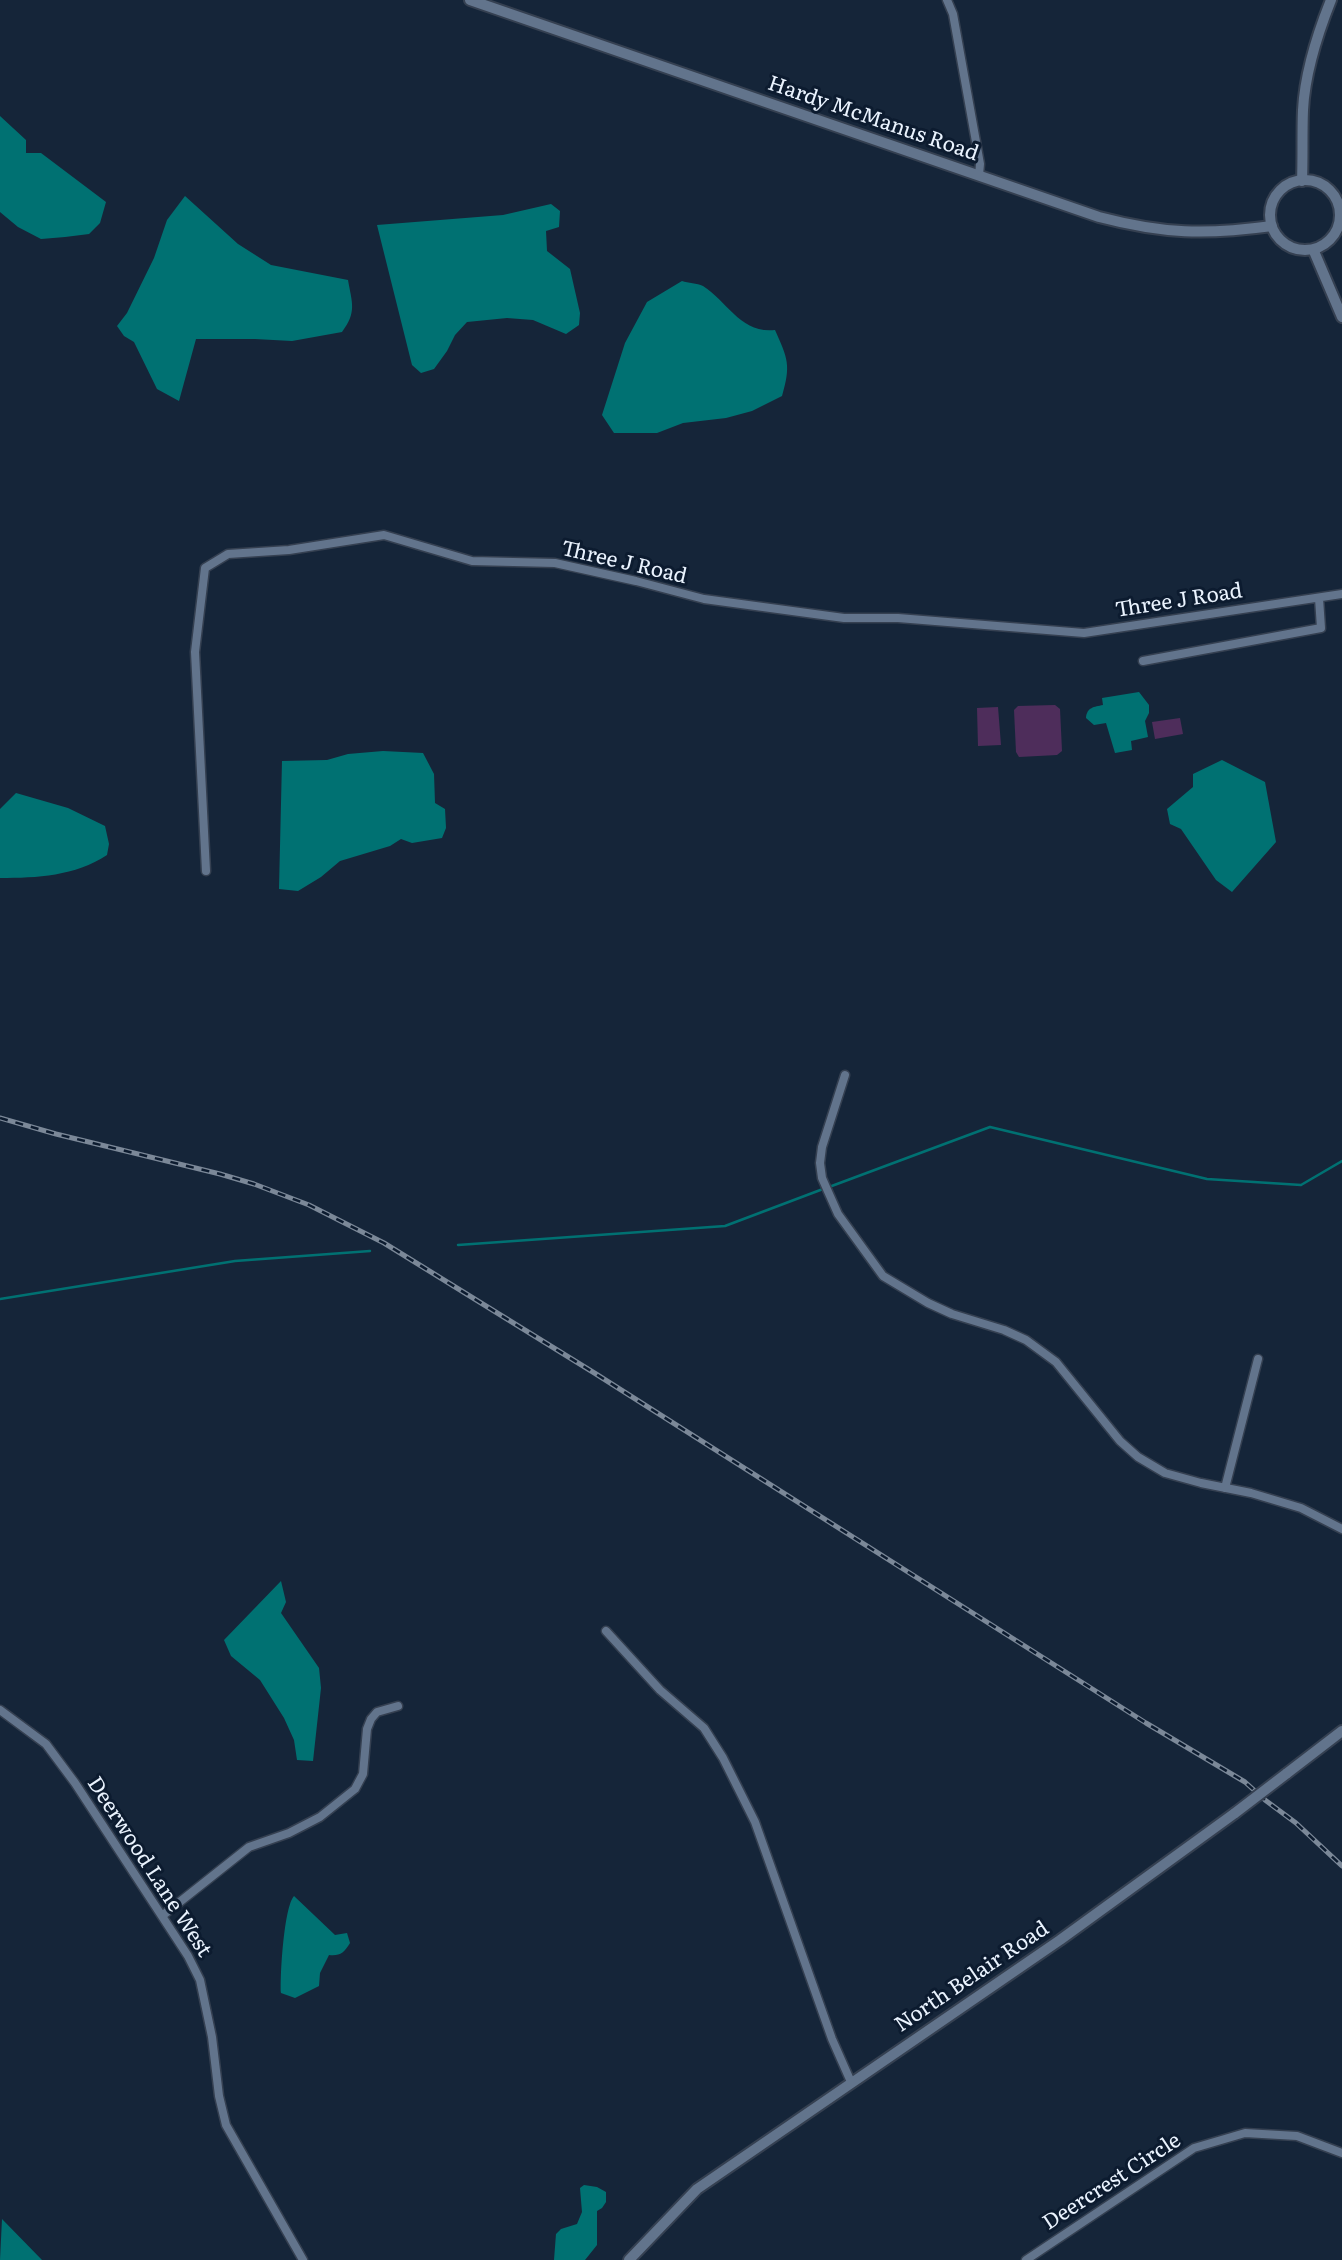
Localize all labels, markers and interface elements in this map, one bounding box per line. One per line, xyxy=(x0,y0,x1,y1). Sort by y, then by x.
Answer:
street label: Hardy McManus Road xyxy=(764,71,982,167)
street label: Three J Road xyxy=(559,536,689,590)
street label: Three J Road xyxy=(1114,579,1244,623)
street label: Deerwood Lane West xyxy=(81,1772,217,1962)
street label: North Belair Road xyxy=(890,1916,1054,2038)
street label: Deercrest Circle xyxy=(1038,2128,1186,2236)

